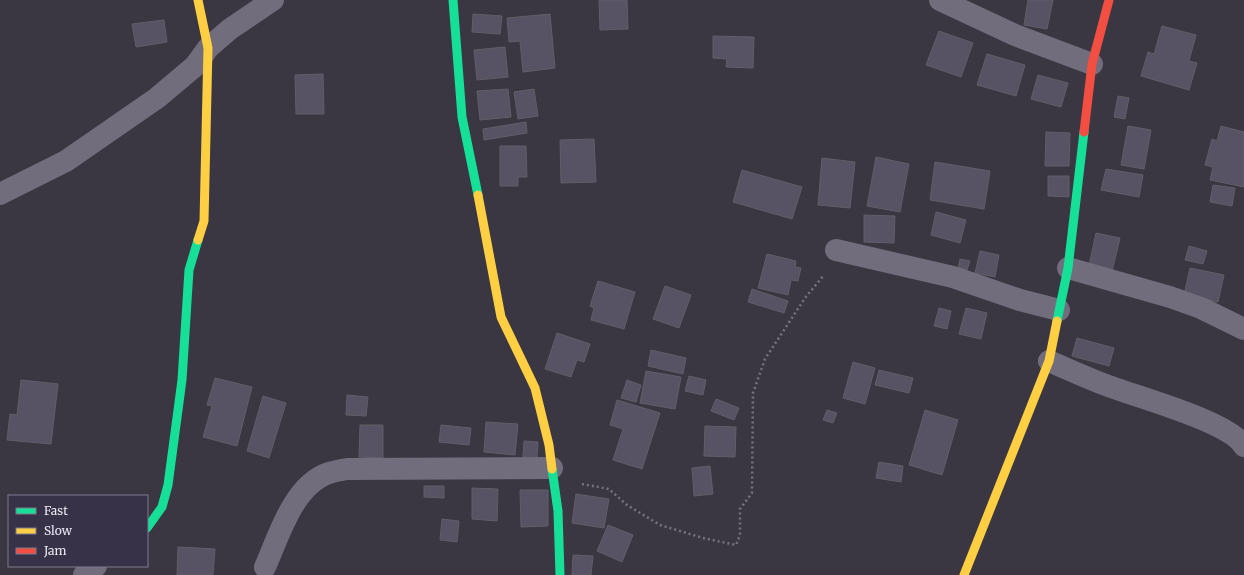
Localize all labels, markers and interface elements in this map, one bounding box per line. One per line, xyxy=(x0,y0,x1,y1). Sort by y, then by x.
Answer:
legend xyxy=(8,495,148,567)
text: Fast xyxy=(44,503,68,518)
text: Slow xyxy=(44,523,73,538)
text: Jam xyxy=(43,543,67,558)

